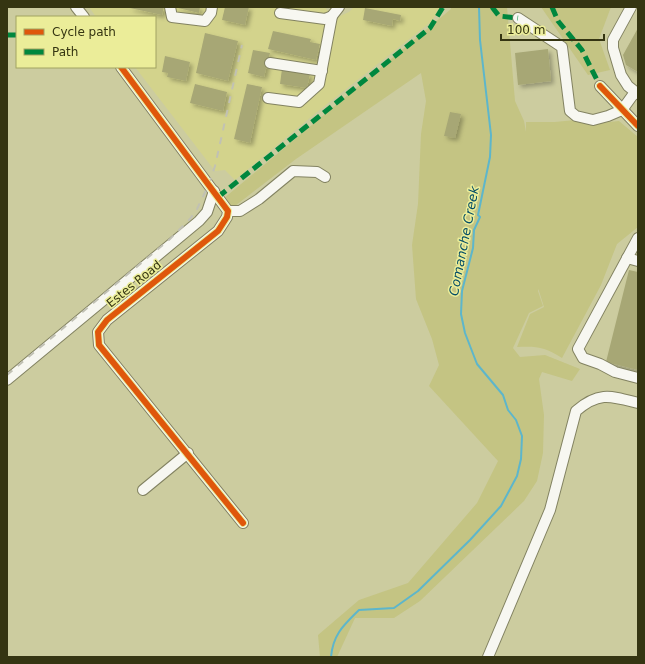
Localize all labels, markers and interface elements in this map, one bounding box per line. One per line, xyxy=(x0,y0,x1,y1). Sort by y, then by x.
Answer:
legend xyxy=(16,16,156,68)
scale bar xyxy=(501,16,604,42)
text: 100 m xyxy=(507,23,545,37)
text: Cycle path xyxy=(52,25,116,39)
text: Path xyxy=(52,45,78,59)
water label: Comanche Creek xyxy=(446,184,482,297)
street label: Estes Road xyxy=(104,258,164,310)

